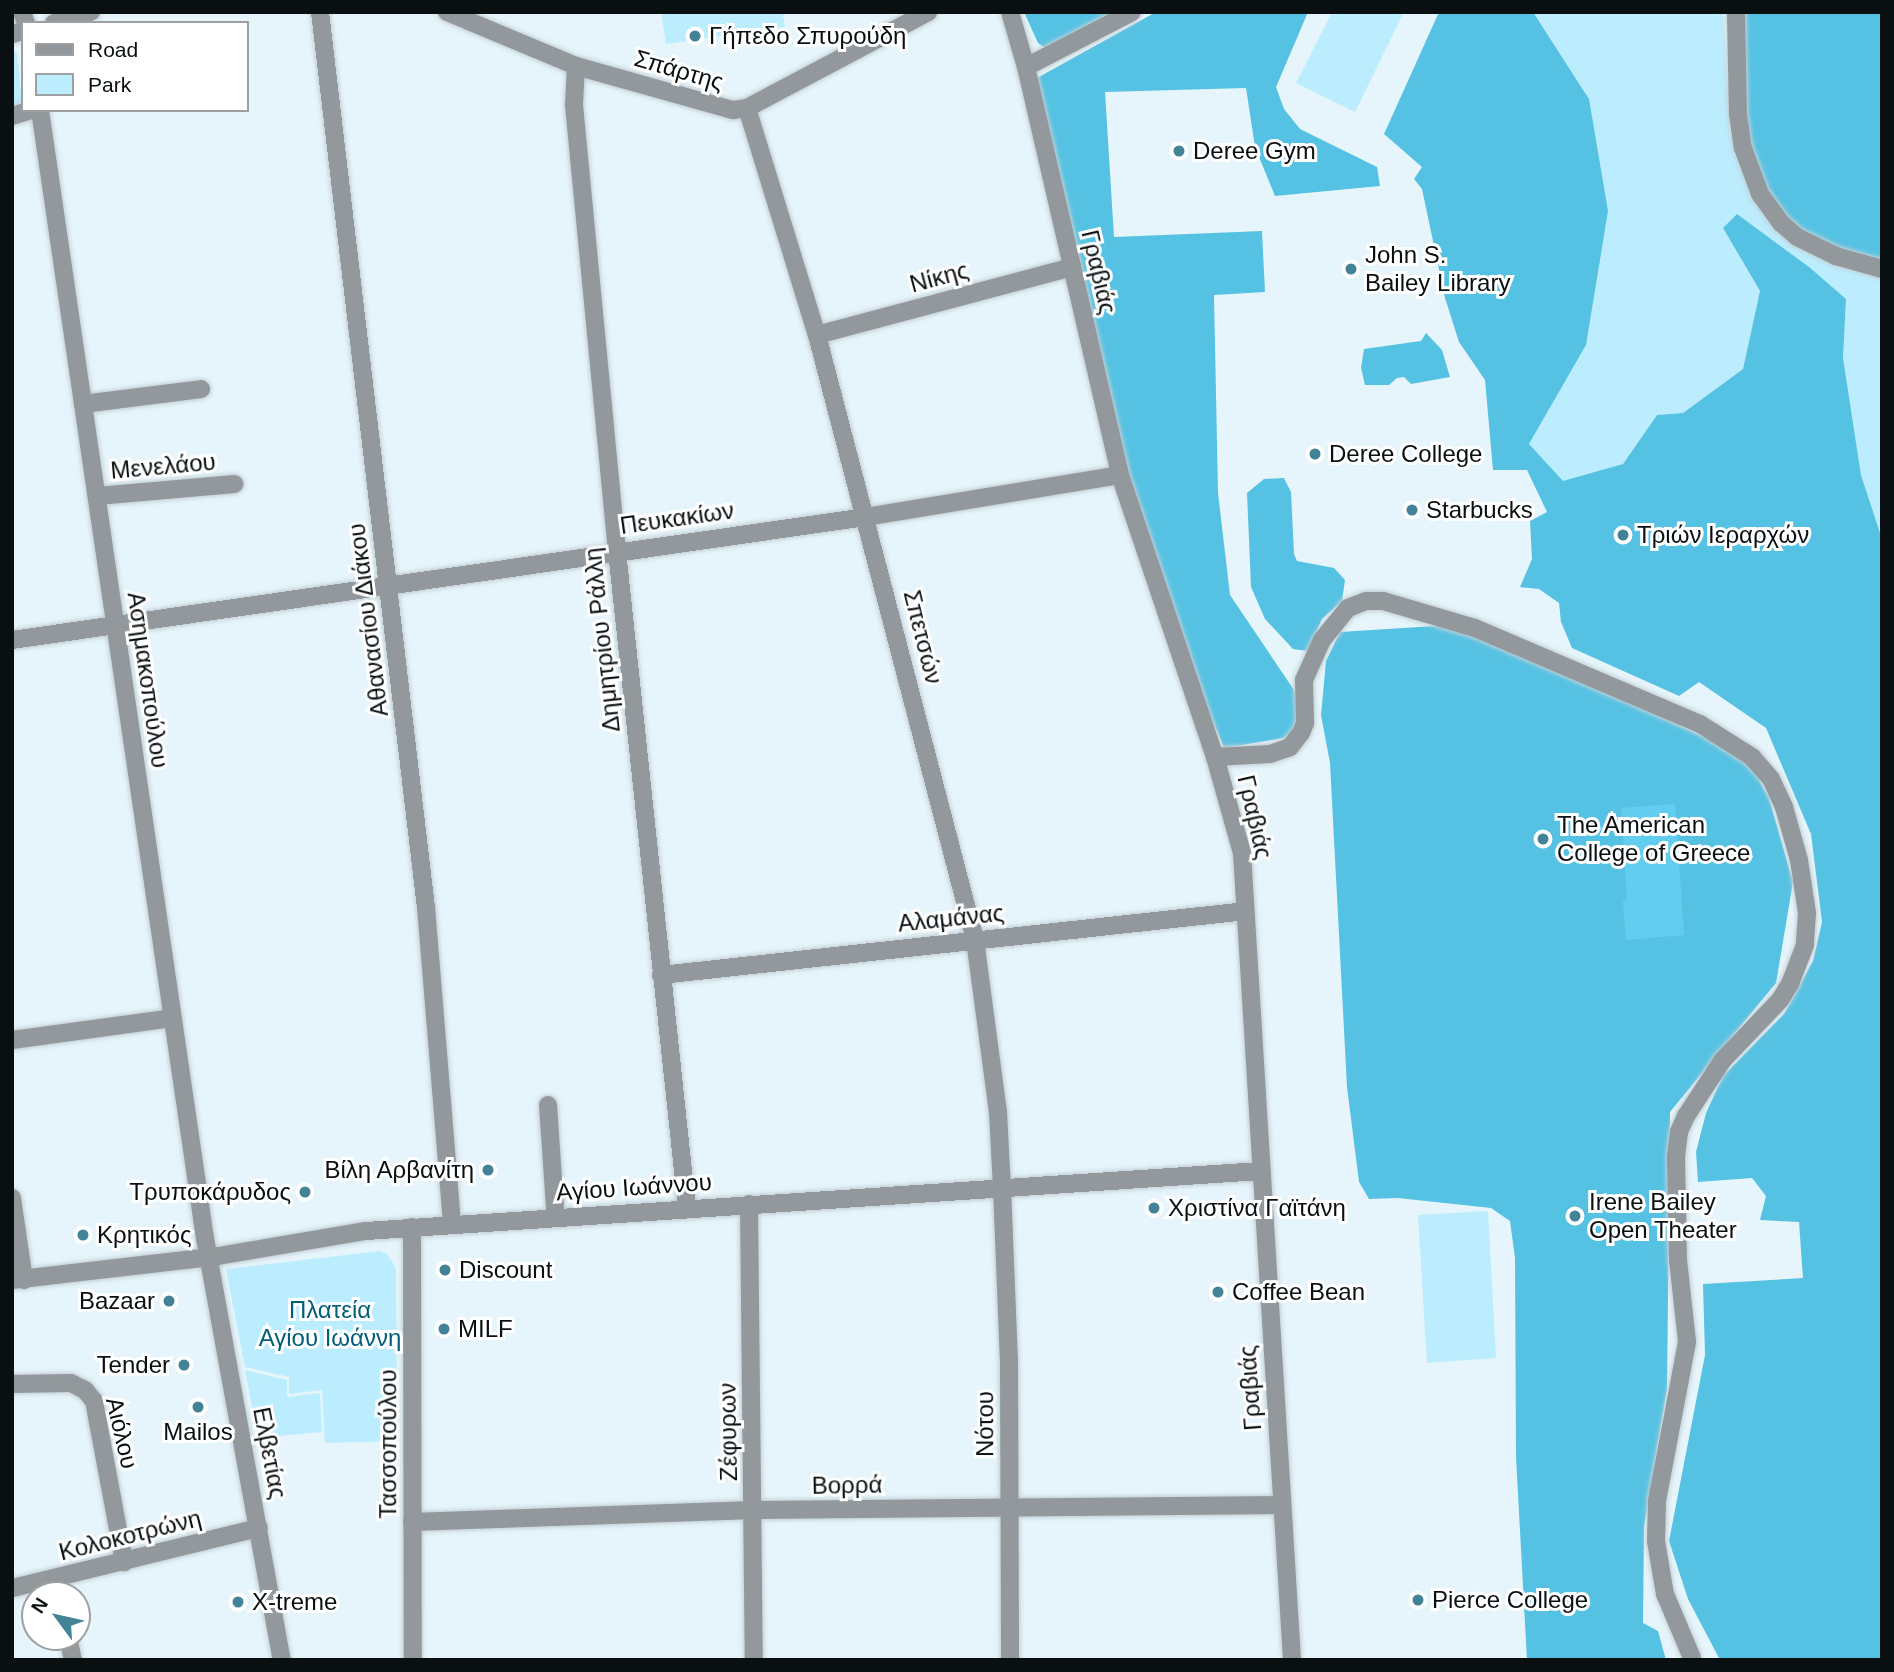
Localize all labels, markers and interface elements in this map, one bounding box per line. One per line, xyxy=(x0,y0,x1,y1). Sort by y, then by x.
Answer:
legend xyxy=(21,21,248,112)
place label: Γήπεδο Σπυρούδη xyxy=(709,22,906,50)
marker: Γήπεδο Σπυρούδη xyxy=(687,28,703,44)
text: Road xyxy=(88,38,138,61)
street label: Σπάρτης xyxy=(631,44,727,96)
text: Park xyxy=(88,73,131,96)
place label: Deree Gym xyxy=(1193,137,1316,165)
marker: Deree Gym xyxy=(1171,143,1187,159)
street label: Γραβιάς xyxy=(1075,227,1123,317)
place label: John S. Bailey Library xyxy=(1365,241,1510,297)
street label: Νίκης xyxy=(906,255,972,299)
marker: John S. Bailey Library xyxy=(1343,261,1359,277)
place label: Deree College xyxy=(1329,440,1482,468)
marker: Deree College xyxy=(1307,446,1323,462)
street label: Μενελάου xyxy=(109,447,217,485)
street label: Πευκακίων xyxy=(618,496,736,540)
place label: Starbucks xyxy=(1426,496,1533,524)
marker: Starbucks xyxy=(1404,502,1420,518)
street label: Αθανασίου Διάκου xyxy=(342,521,394,719)
place label: Τριών Ιεραρχών xyxy=(1637,521,1809,549)
marker: Τριών Ιεραρχών xyxy=(1615,527,1631,543)
street label: Δημητρίου Ράλλη xyxy=(578,546,626,734)
street label: Σπετσών xyxy=(897,587,949,687)
street label: Ασημακοπούλου xyxy=(121,590,175,770)
street label: Γραβιάς xyxy=(1231,772,1279,862)
place label: The American College of Greece xyxy=(1557,811,1750,867)
marker: The American College of Greece xyxy=(1535,831,1551,847)
street label: Αλαμάνας xyxy=(896,898,1006,938)
place label: Βίλη Αρβανίτη xyxy=(323,1156,474,1184)
marker: Βίλη Αρβανίτη xyxy=(480,1162,496,1178)
street label: Αγίου Ιωάννου xyxy=(555,1167,713,1207)
place label: Τρυποκάρυδος xyxy=(129,1178,291,1206)
marker: Τρυποκάρυδος xyxy=(297,1184,313,1200)
place label: Irene Bailey Open Theater xyxy=(1589,1188,1737,1244)
place label: Χριστίνα Γαϊτάνη xyxy=(1168,1194,1346,1222)
marker: Χριστίνα Γαϊτάνη xyxy=(1146,1200,1162,1216)
marker: Irene Bailey Open Theater xyxy=(1567,1208,1583,1224)
place label: Κρητικός xyxy=(97,1221,191,1249)
marker: Κρητικός xyxy=(75,1227,91,1243)
place label: Discount xyxy=(459,1256,552,1284)
marker: Discount xyxy=(437,1262,453,1278)
place label: Coffee Bean xyxy=(1232,1278,1365,1306)
marker: Coffee Bean xyxy=(1210,1284,1226,1300)
place label: Bazaar xyxy=(79,1287,155,1315)
marker: Bazaar xyxy=(161,1293,177,1309)
park label: Πλατεία Αγίου Ιωάννη xyxy=(259,1296,401,1352)
place label: MILF xyxy=(458,1315,513,1343)
marker: MILF xyxy=(436,1321,452,1337)
street label: Γραβιάς xyxy=(1233,1344,1267,1432)
place label: Tender xyxy=(97,1351,170,1379)
marker: Tender xyxy=(176,1357,192,1373)
street label: Τασσοπούλου xyxy=(374,1369,402,1519)
street label: Ζέφυρων xyxy=(713,1383,743,1481)
street label: Νότου xyxy=(971,1391,999,1457)
street label: Αιόλου xyxy=(100,1395,144,1471)
marker: Mailos xyxy=(190,1399,206,1415)
street label: Ελβετίας xyxy=(247,1405,293,1501)
place label: Mailos xyxy=(163,1418,233,1446)
street label: Βορρά xyxy=(811,1470,883,1500)
street label: Κολοκοτρώνη xyxy=(56,1503,204,1567)
north arrow xyxy=(21,1581,91,1651)
place label: Pierce College xyxy=(1432,1586,1588,1614)
place label: X-treme xyxy=(252,1588,337,1616)
marker: Pierce College xyxy=(1410,1592,1426,1608)
text: N xyxy=(27,1594,52,1617)
marker: X-treme xyxy=(230,1594,246,1610)

